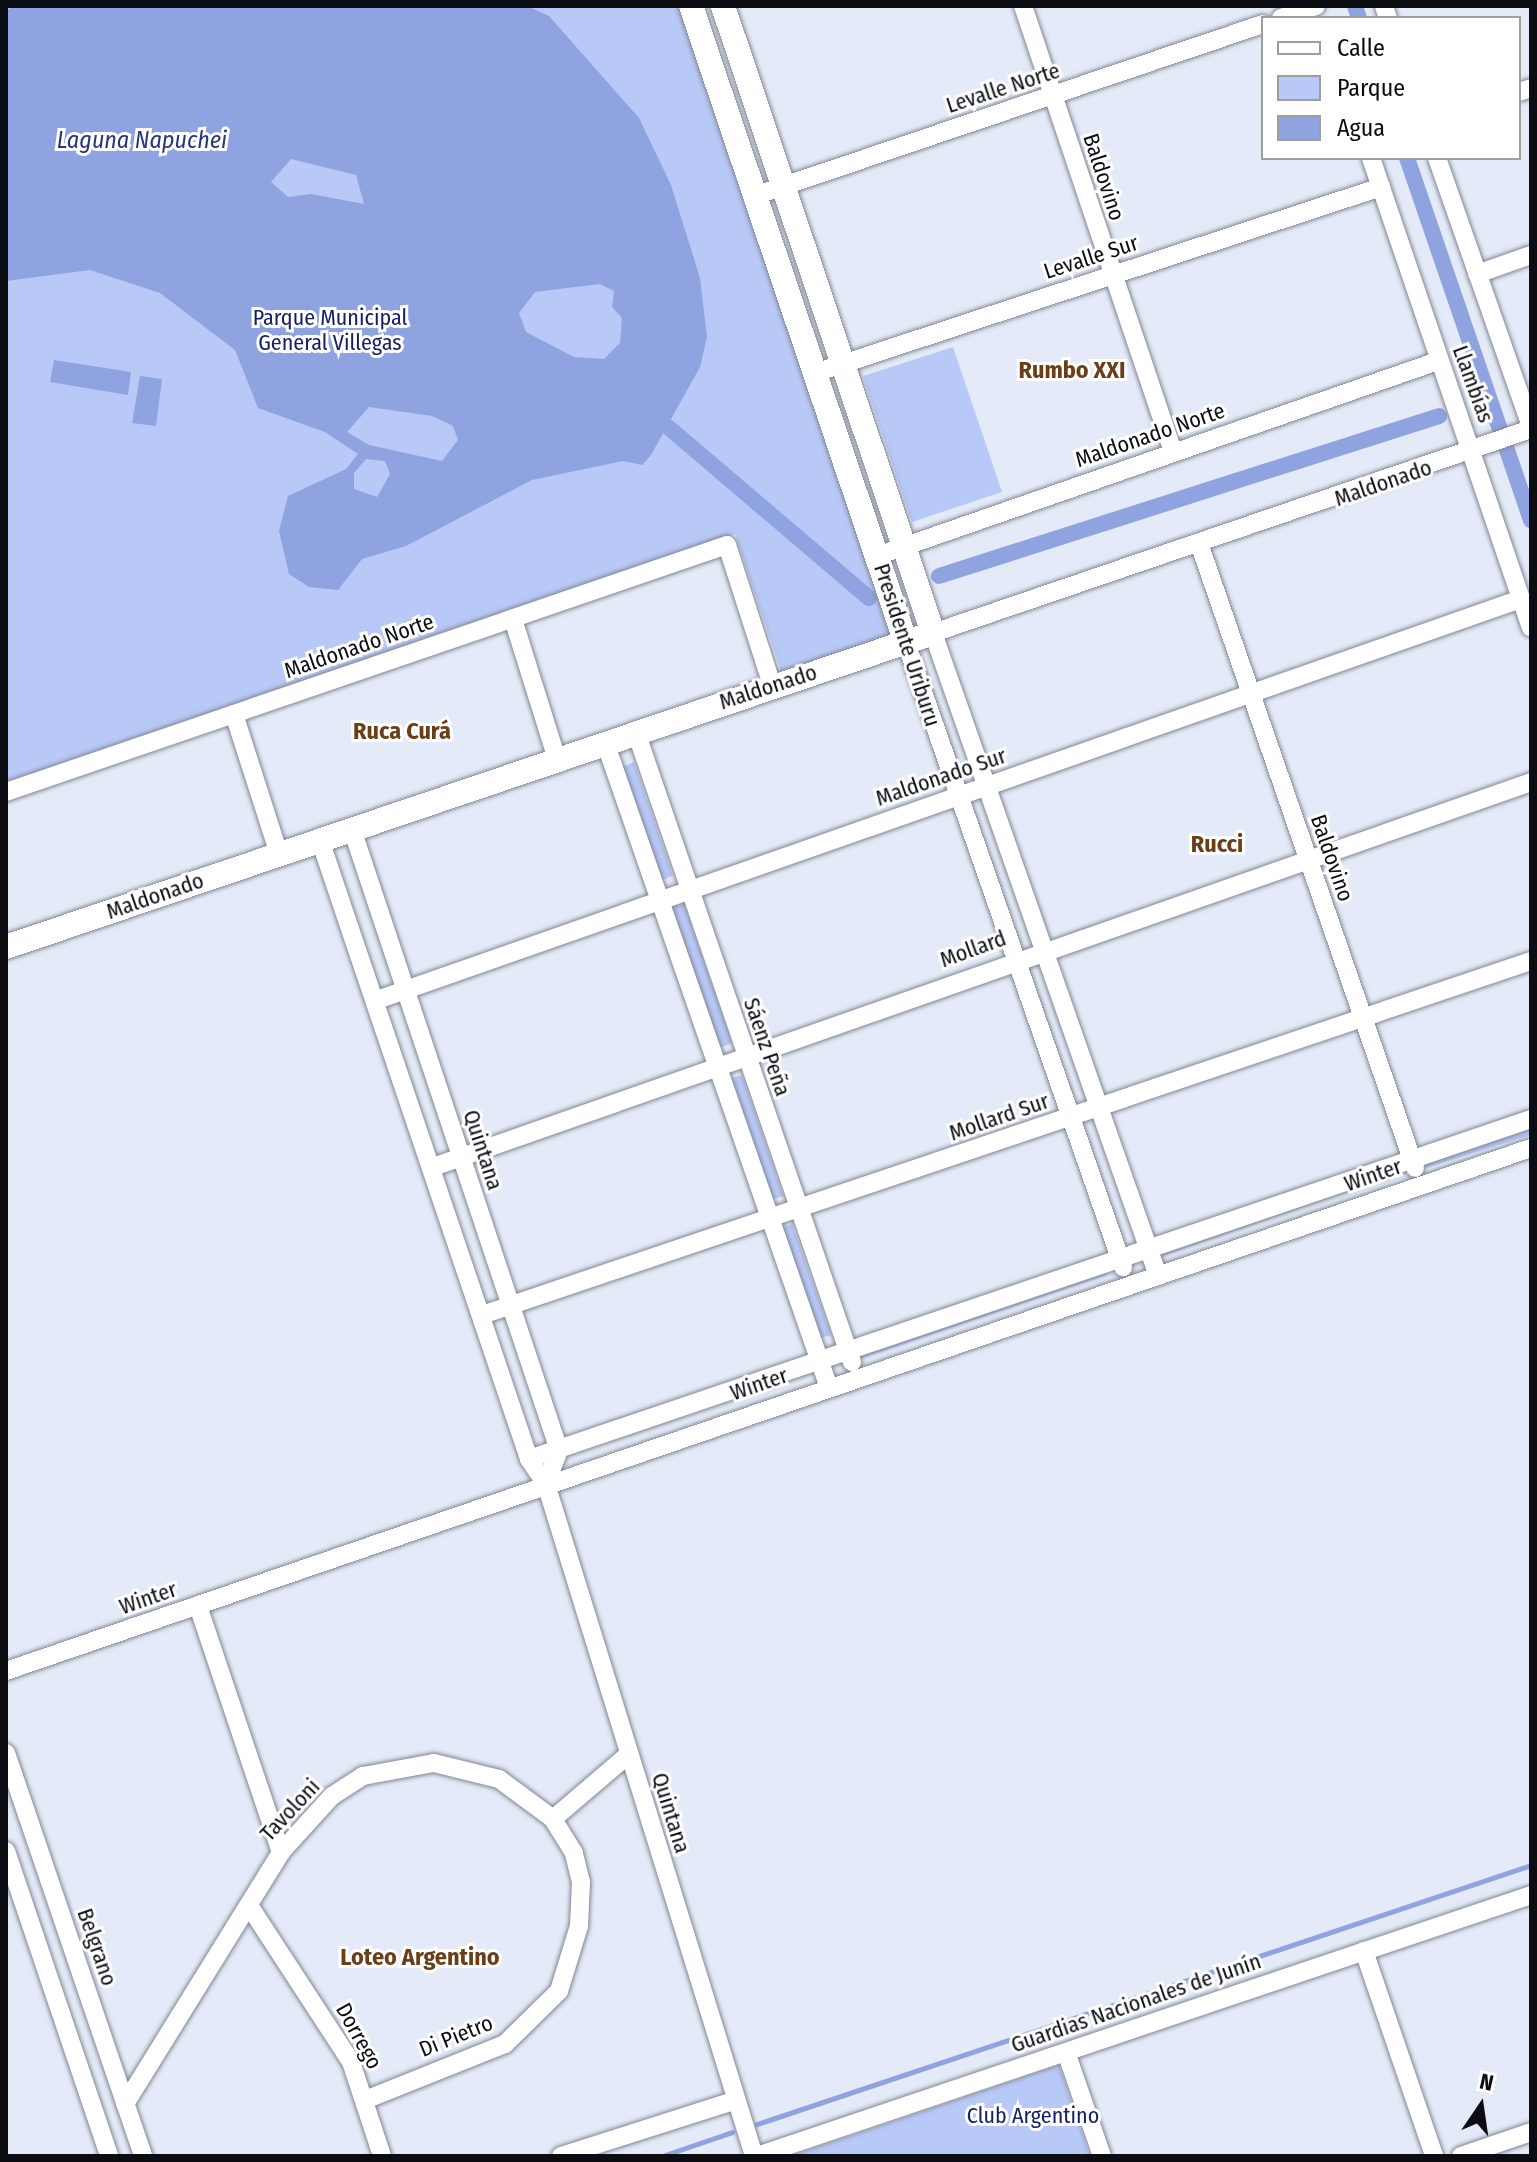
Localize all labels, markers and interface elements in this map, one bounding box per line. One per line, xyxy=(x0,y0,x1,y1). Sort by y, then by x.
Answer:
legend xyxy=(1261,16,1521,160)
text: Calle xyxy=(1337,34,1385,62)
street label: Levalle Norte xyxy=(943,57,1063,119)
text: Parque xyxy=(1337,74,1405,102)
text: Agua xyxy=(1337,114,1385,142)
water label: Laguna Napuchei xyxy=(57,127,227,155)
street label: Baldovino xyxy=(1078,130,1130,224)
street label: Levalle Sur xyxy=(1040,229,1142,285)
park label: Parque Municipal General Villegas xyxy=(253,304,407,356)
street label: Llambías xyxy=(1447,342,1499,426)
district label: Rumbo XXI xyxy=(1019,357,1125,385)
street label: Maldonado Norte xyxy=(1072,397,1228,473)
street label: Maldonado xyxy=(1331,454,1435,512)
street label: Presidente Uriburu xyxy=(868,560,946,730)
street label: Maldonado Norte xyxy=(281,608,437,684)
street label: Maldonado xyxy=(716,659,820,715)
district label: Ruca Curá xyxy=(353,718,451,746)
street label: Maldonado Sur xyxy=(872,742,1010,812)
street label: Baldovino xyxy=(1305,811,1359,905)
district label: Rucci xyxy=(1191,831,1243,859)
street label: Maldonado xyxy=(103,867,207,925)
street label: Mollard xyxy=(936,925,1010,973)
street label: Sáenz Peña xyxy=(738,994,796,1100)
street label: Mollard Sur xyxy=(946,1088,1052,1146)
street label: Quintana xyxy=(458,1107,508,1193)
street label: Winter xyxy=(1341,1153,1405,1197)
street label: Winter xyxy=(727,1362,791,1406)
street label: Winter xyxy=(116,1576,180,1620)
street label: Quintana xyxy=(646,1770,696,1856)
street label: Tavoloni xyxy=(255,1773,325,1847)
street label: Belgrano xyxy=(71,1905,123,1989)
district label: Loteo Argentino xyxy=(340,1944,500,1972)
street label: Guardias Nacionales de Junín xyxy=(1008,1948,1264,2058)
street label: Dorrego xyxy=(330,1998,388,2074)
street label: Di Pietro xyxy=(415,2009,497,2063)
north arrow xyxy=(1441,2066,1521,2146)
text: N xyxy=(1477,2067,1496,2097)
park label: Club Argentino xyxy=(967,2103,1099,2129)

